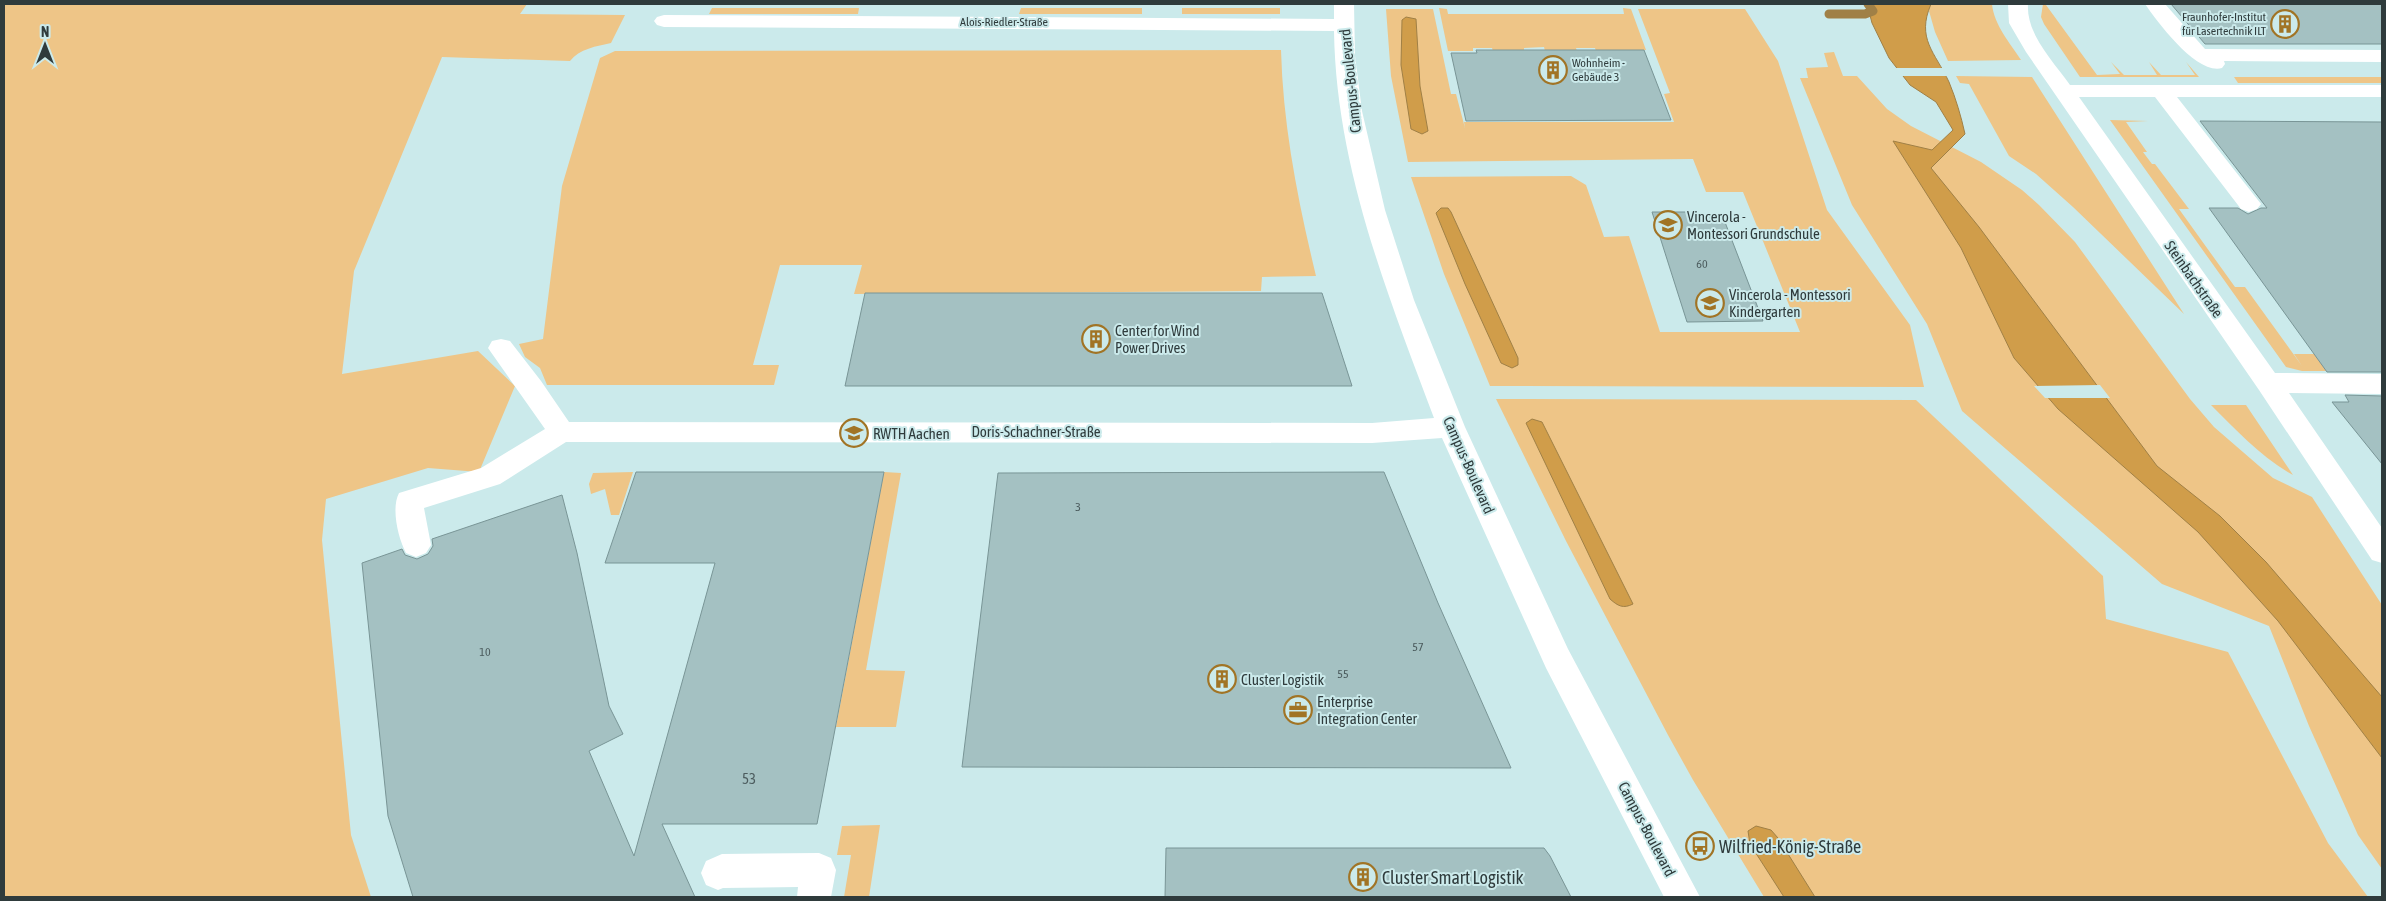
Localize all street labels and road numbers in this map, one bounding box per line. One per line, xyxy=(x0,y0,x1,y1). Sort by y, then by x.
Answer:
street label: Alois-Riedler-Straße xyxy=(960,15,1048,29)
street label: Campus-Boulevard xyxy=(1336,28,1364,134)
street label: Steinbachstraße xyxy=(2161,237,2227,321)
street label: Campus-Boulevard xyxy=(1440,414,1498,516)
street label: Doris-Schachner-Straße xyxy=(971,423,1101,440)
street label: Campus-Boulevard xyxy=(1615,779,1679,879)

